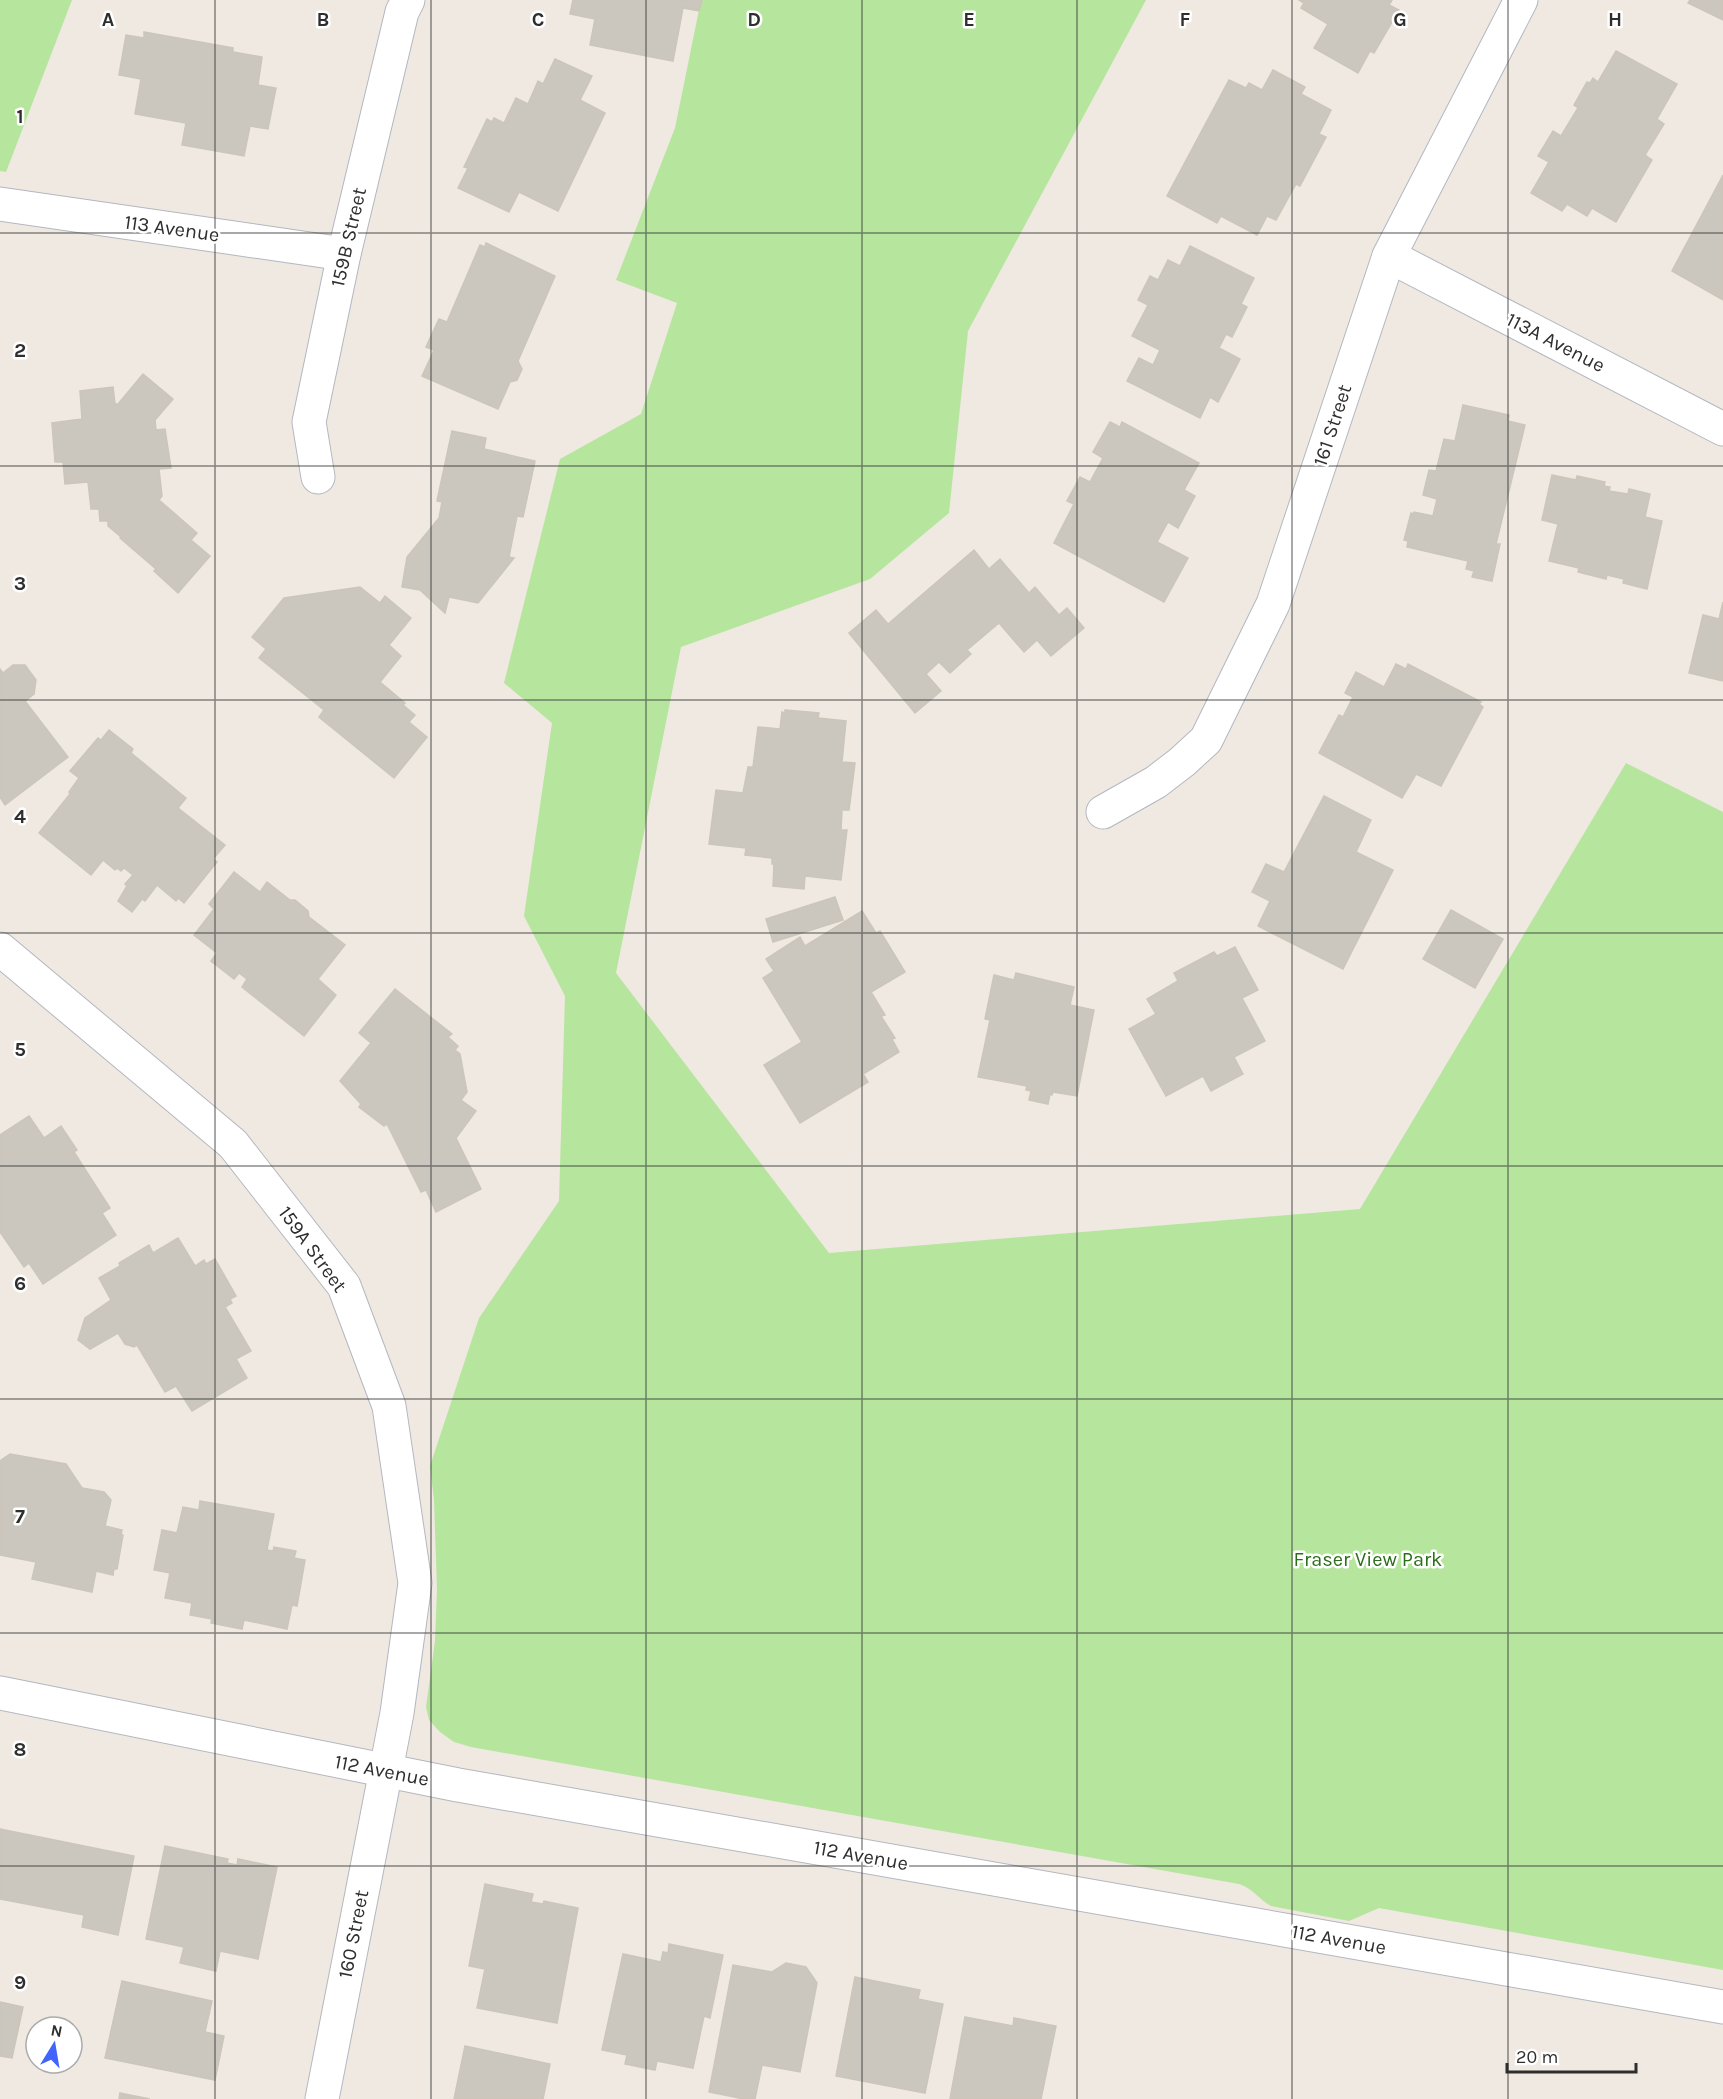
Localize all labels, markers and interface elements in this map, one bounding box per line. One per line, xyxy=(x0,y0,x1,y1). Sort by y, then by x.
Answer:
text: A xyxy=(102,8,115,31)
text: B xyxy=(317,8,329,31)
text: C xyxy=(532,8,544,31)
text: D xyxy=(747,8,761,31)
text: E xyxy=(963,8,975,31)
text: F xyxy=(1180,8,1191,31)
text: G xyxy=(1393,8,1407,31)
text: H xyxy=(1608,8,1622,31)
text: 1 xyxy=(16,105,24,128)
street label: 159B Street xyxy=(326,185,371,289)
street label: 113 Avenue xyxy=(123,210,221,247)
street label: 113A Avenue xyxy=(1503,308,1609,377)
text: 2 xyxy=(14,339,26,362)
street label: 161 Street xyxy=(1309,381,1357,469)
text: 3 xyxy=(14,572,26,595)
text: 4 xyxy=(14,805,26,828)
text: 5 xyxy=(14,1038,26,1061)
street label: 159A Street xyxy=(274,1202,352,1297)
text: 6 xyxy=(14,1272,26,1295)
text: 7 xyxy=(15,1505,25,1528)
park label: Fraser View Park xyxy=(1294,1548,1442,1571)
text: 8 xyxy=(14,1738,26,1761)
street label: 112 Avenue xyxy=(333,1750,431,1791)
street label: 112 Avenue xyxy=(812,1836,910,1875)
street label: 160 Street xyxy=(334,1887,373,1980)
street label: 112 Avenue xyxy=(1290,1920,1388,1959)
text: 9 xyxy=(14,1971,26,1994)
north arrow xyxy=(24,2015,84,2075)
text: N xyxy=(49,2020,64,2041)
scale bar xyxy=(1507,2036,1636,2074)
text: 20 m xyxy=(1516,2046,1558,2068)

